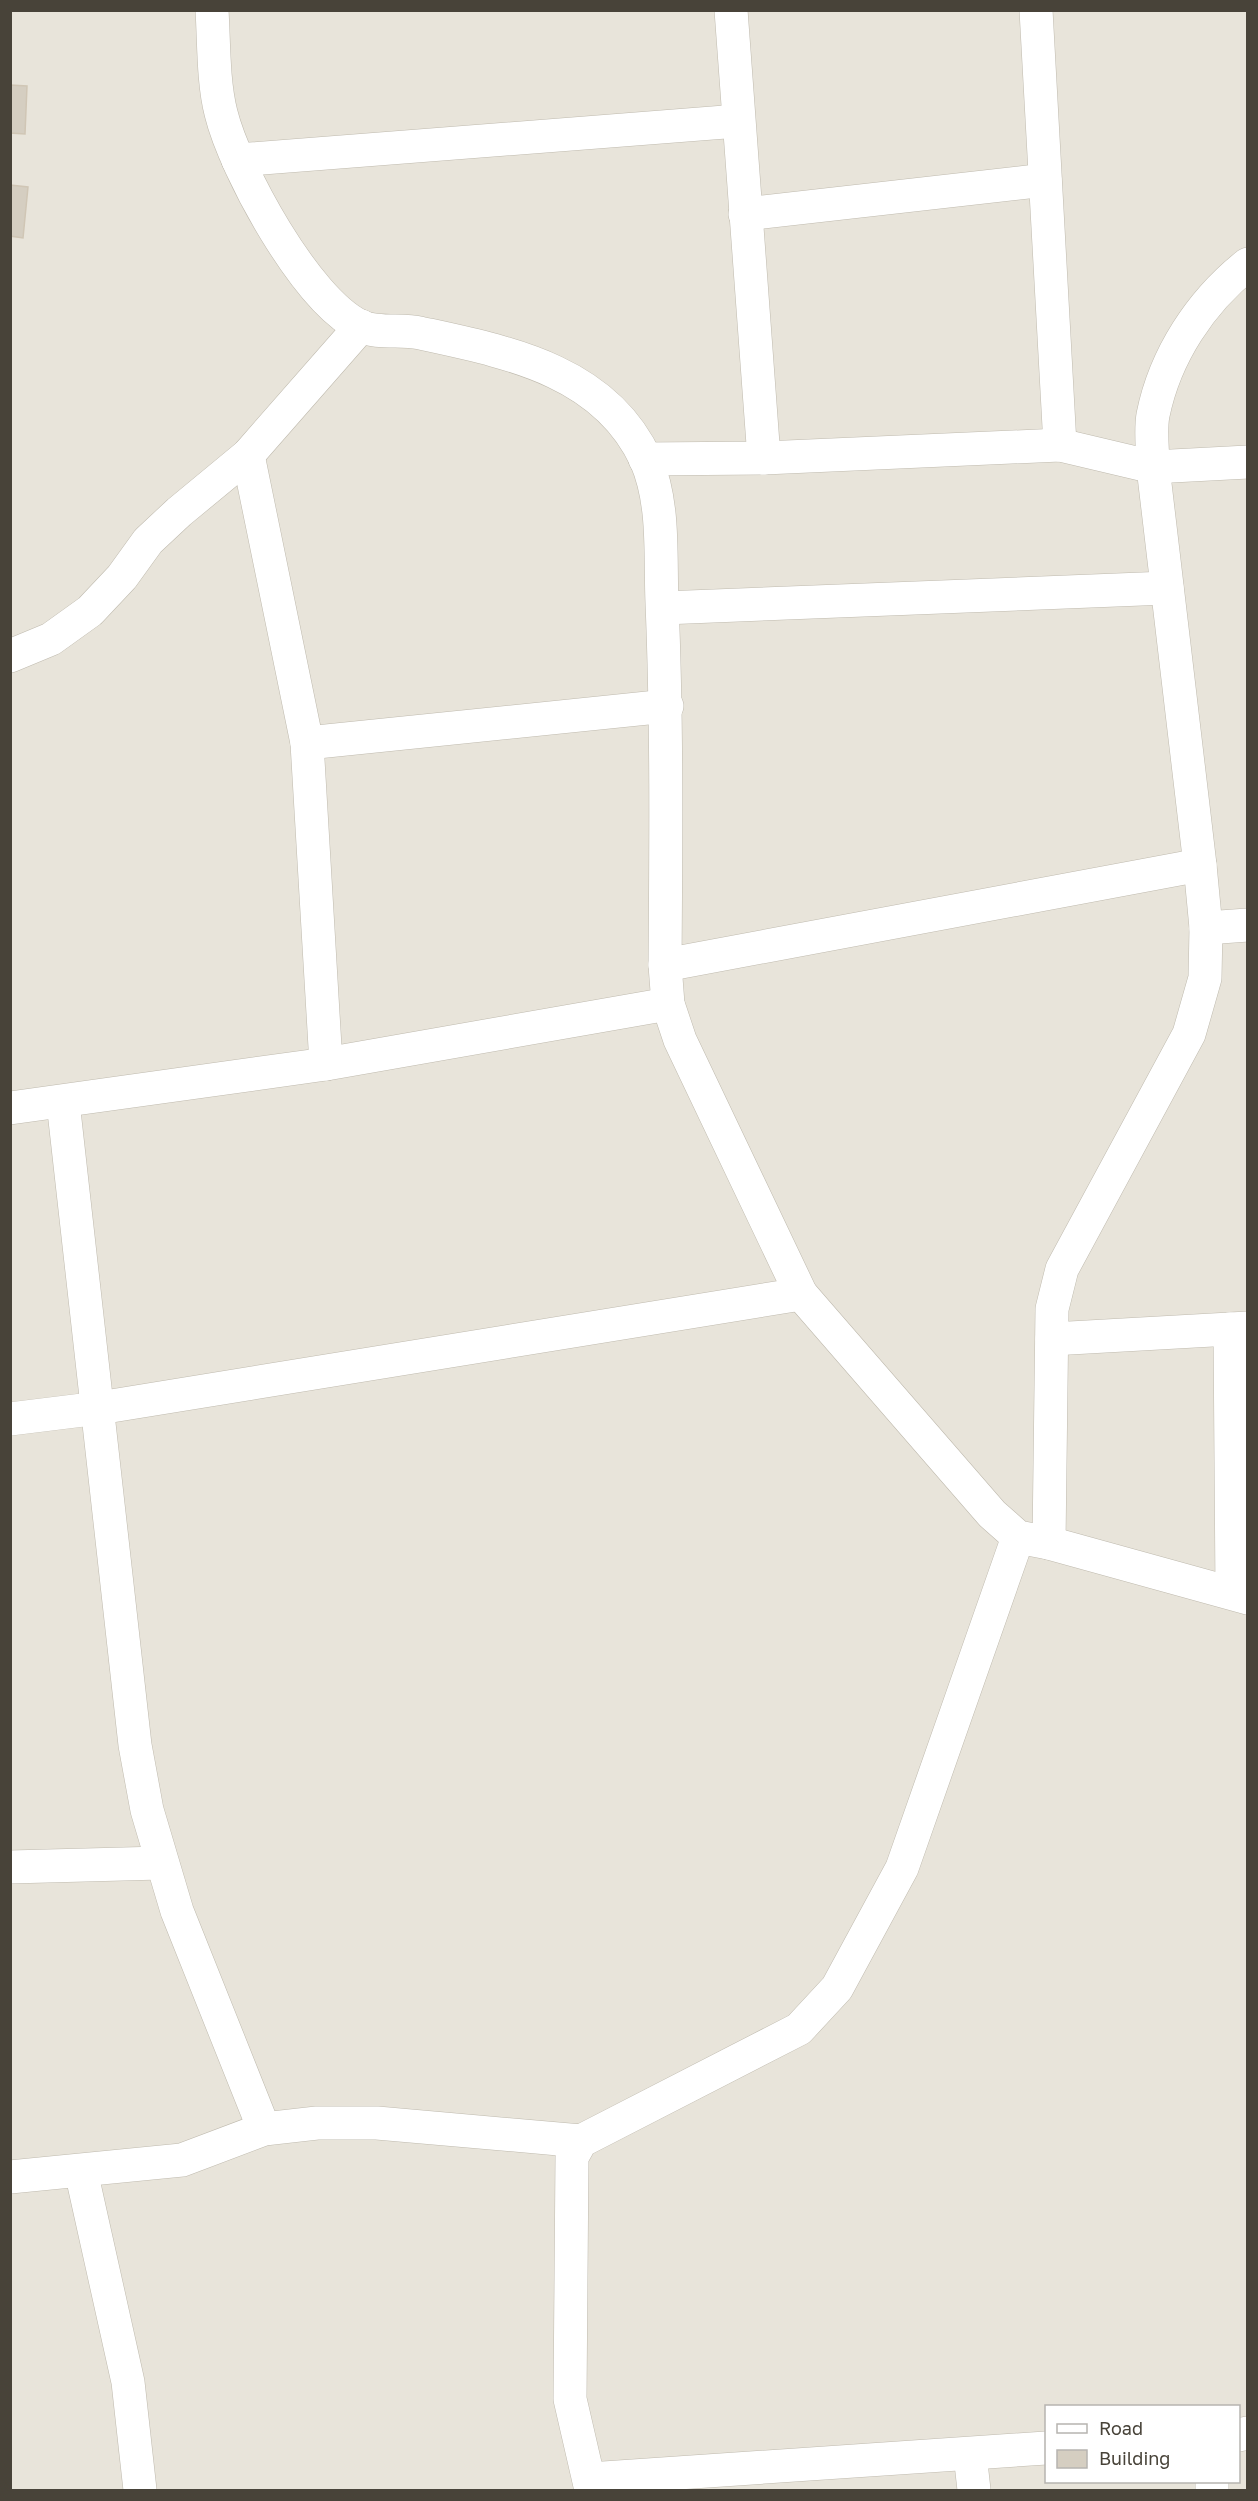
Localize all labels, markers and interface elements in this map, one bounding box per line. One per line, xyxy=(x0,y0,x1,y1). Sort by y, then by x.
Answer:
legend xyxy=(1045,2405,1240,2483)
text: Road xyxy=(1099,2417,1143,2439)
text: Building xyxy=(1099,2447,1170,2469)

